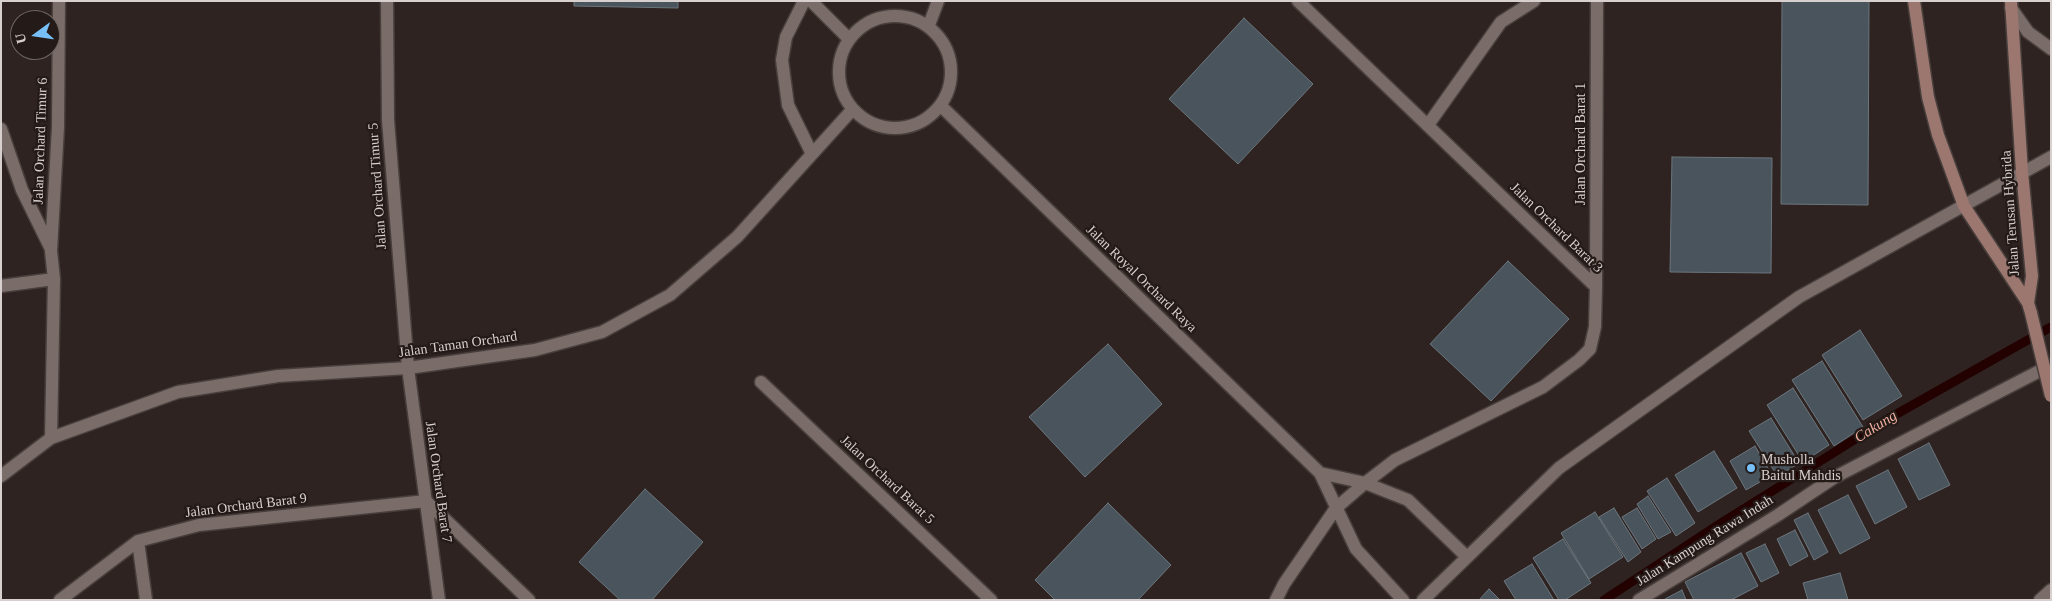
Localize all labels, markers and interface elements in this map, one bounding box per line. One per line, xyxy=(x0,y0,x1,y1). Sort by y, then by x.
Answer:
north arrow xyxy=(10,10,60,60)
text: U xyxy=(12,32,29,45)
street label: Jalan Orchard Timur 6 xyxy=(30,77,52,205)
street label: Jalan Orchard Barat 1 xyxy=(1573,83,1589,205)
street label: Jalan Orchard Timur 5 xyxy=(365,122,391,250)
street label: Jalan Terusan Hybrida xyxy=(1998,150,2024,276)
street label: Jalan Orchard Barat 3 xyxy=(1506,179,1606,277)
street label: Jalan Royal Orchard Raya xyxy=(1082,222,1200,336)
street label: Jalan Taman Orchard xyxy=(398,328,518,362)
water label: Cakung xyxy=(1851,407,1901,447)
street label: Jalan Orchard Barat 7 xyxy=(421,420,455,544)
street label: Jalan Orchard Barat 5 xyxy=(836,432,938,528)
place label: Musholla Baitul Mahdis xyxy=(1761,452,1841,484)
marker: Musholla Baitul Mahdis xyxy=(1745,462,1757,474)
street label: Jalan Orchard Barat 9 xyxy=(184,490,308,522)
street label: Jalan Kampung Rawa Indah xyxy=(1633,492,1777,590)

